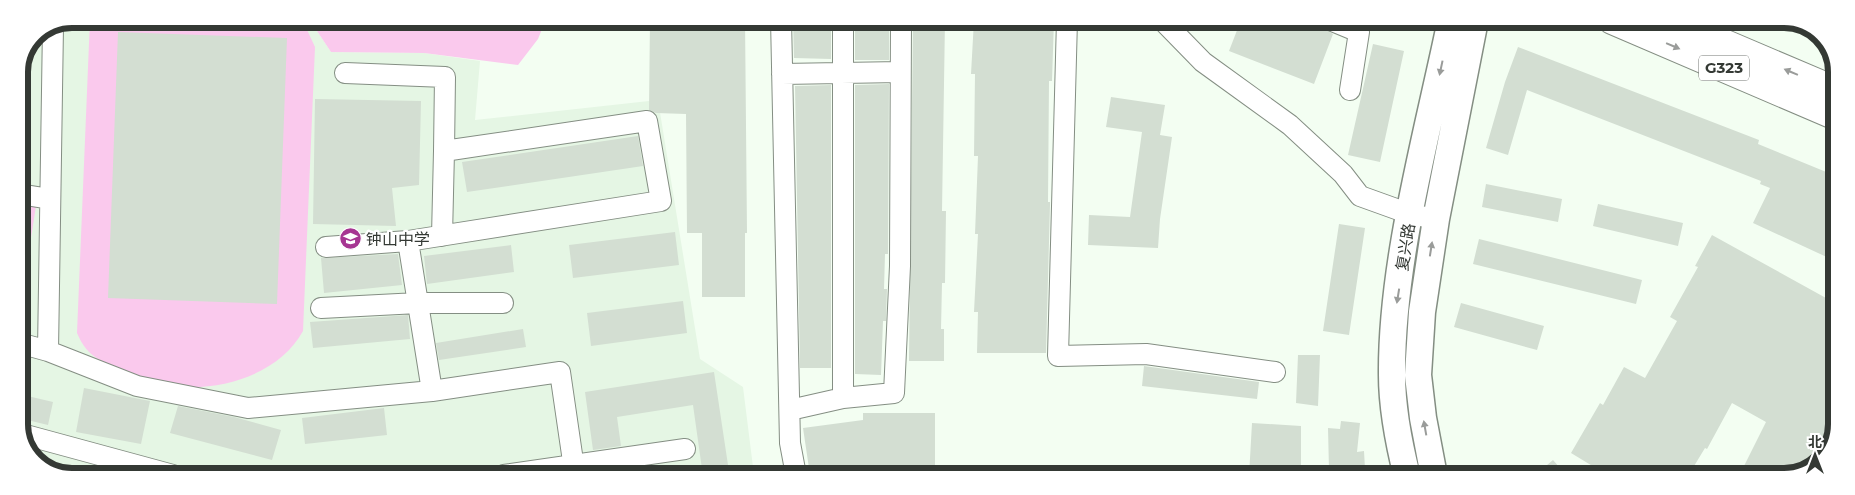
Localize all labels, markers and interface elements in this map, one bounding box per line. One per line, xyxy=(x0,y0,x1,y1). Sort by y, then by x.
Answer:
one-way arrow xyxy=(1666,43,1680,51)
road number: G323 xyxy=(1699,56,1749,80)
one-way arrow xyxy=(1437,60,1445,75)
one-way arrow xyxy=(1784,68,1798,76)
street label: 复兴路 xyxy=(1392,222,1419,272)
school or university icon: 钟山中学 xyxy=(338,227,362,251)
place label: 钟山中学 xyxy=(366,230,430,249)
one-way arrow xyxy=(1428,241,1436,257)
one-way arrow xyxy=(1393,289,1401,305)
one-way arrow xyxy=(1420,420,1428,436)
north arrow xyxy=(1790,430,1840,480)
text: 北 xyxy=(1808,433,1822,451)

